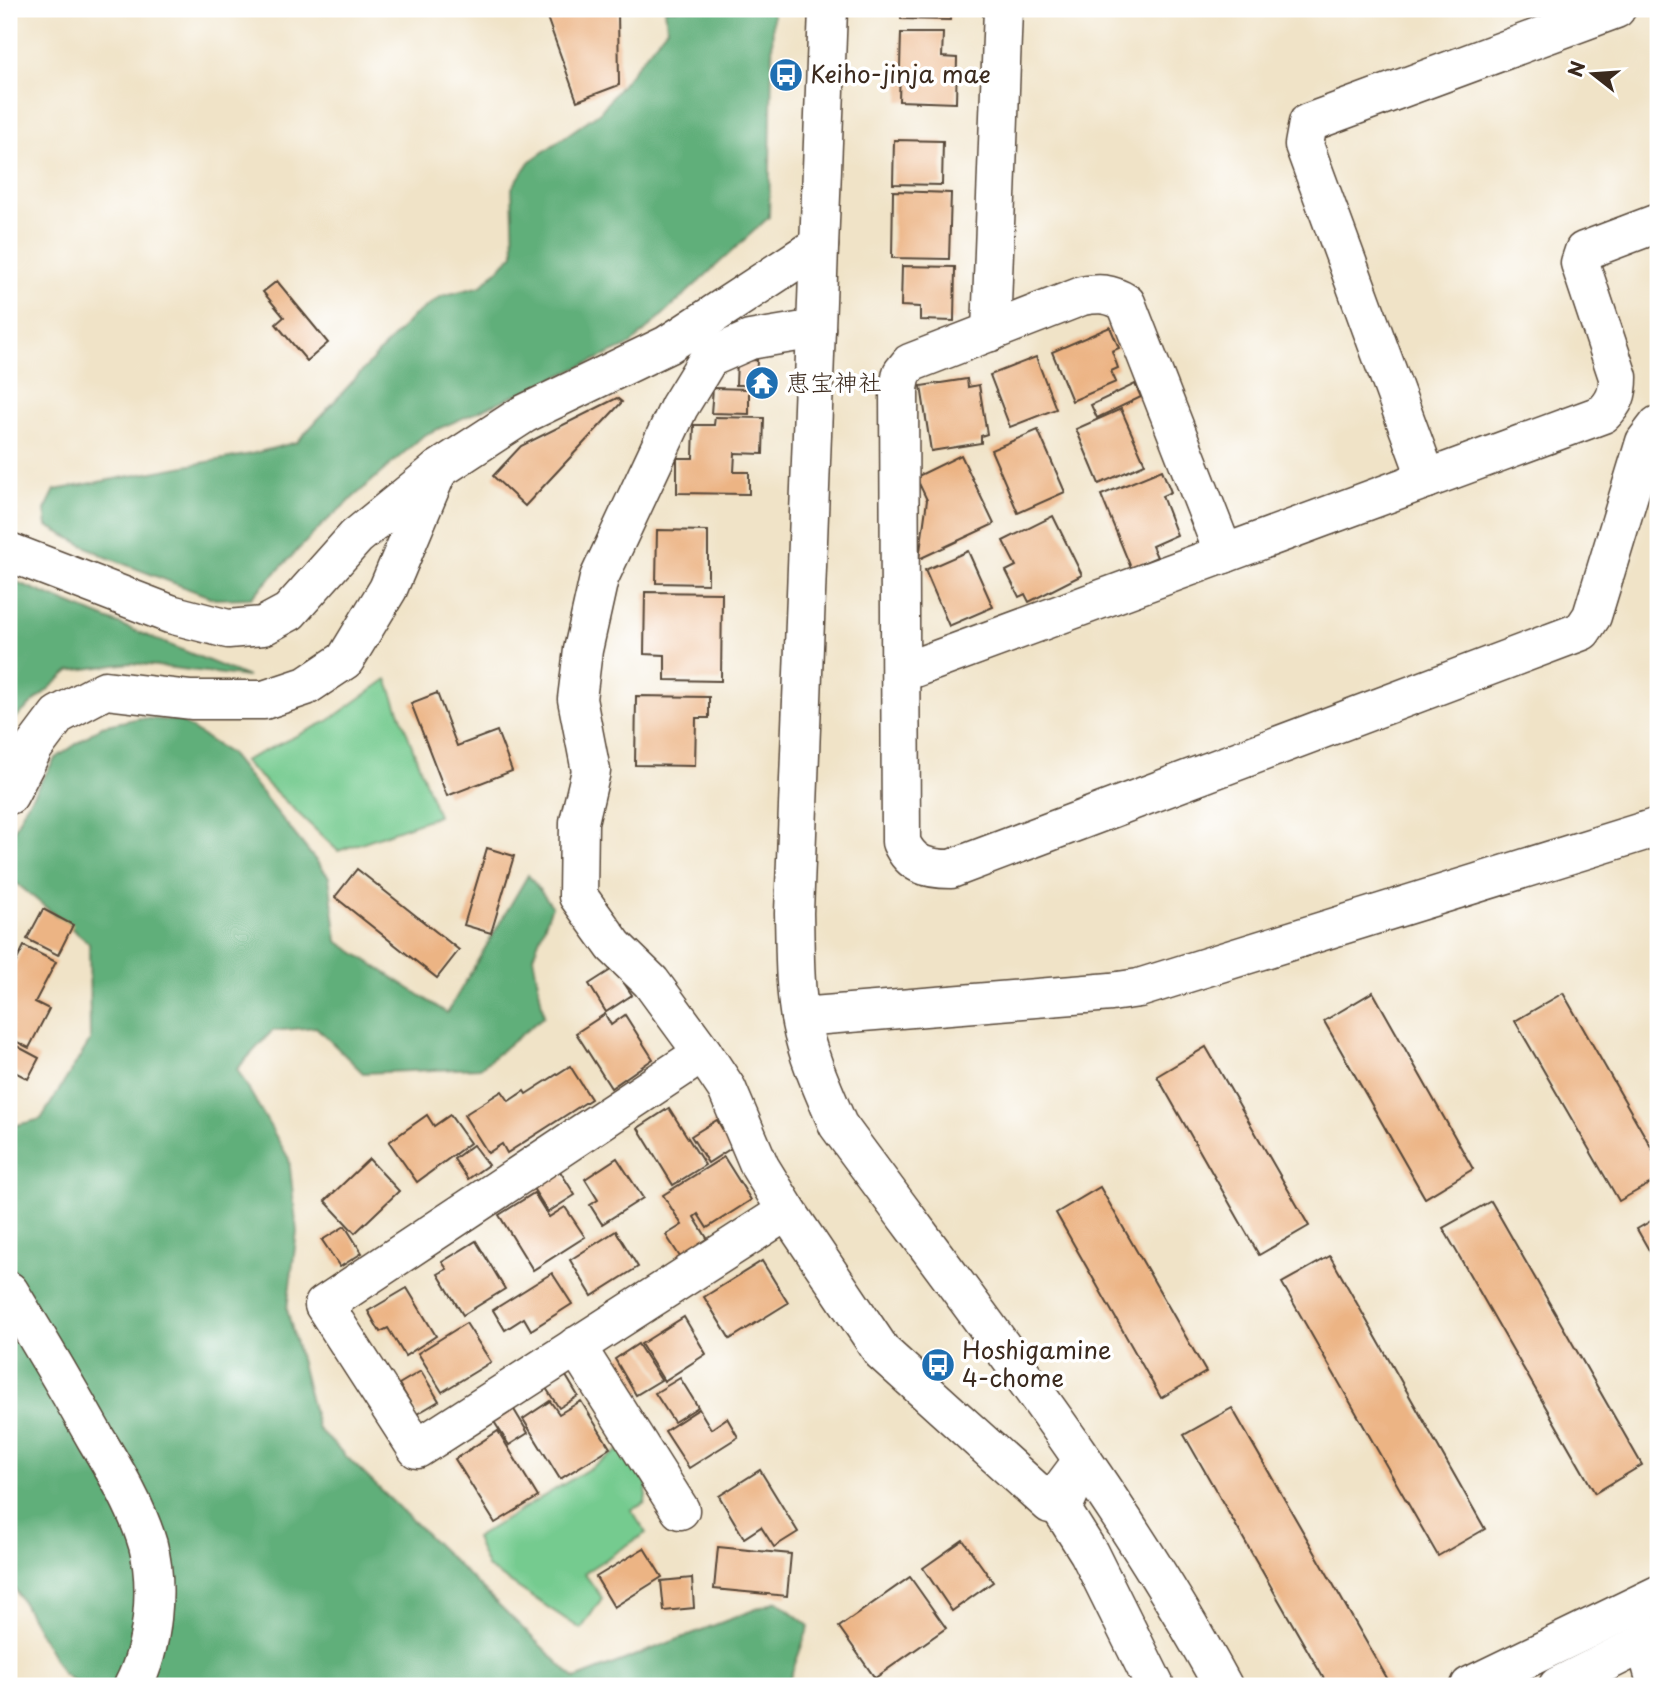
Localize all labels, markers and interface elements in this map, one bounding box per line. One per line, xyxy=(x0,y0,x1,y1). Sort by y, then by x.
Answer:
north arrow xyxy=(1558,38,1628,108)
place label: Keiho-jinja mae xyxy=(810,55,990,91)
bus stop icon: Keiho-jinja mae xyxy=(767,56,805,94)
text: N xyxy=(1560,57,1591,80)
place label: 恵宝神社 xyxy=(786,363,882,399)
temple icon: 恵宝神社 xyxy=(743,364,781,402)
place label: Hoshigamine 4-chome xyxy=(962,1331,1111,1395)
bus stop icon: Hoshigamine 4-chome xyxy=(919,1346,957,1384)

